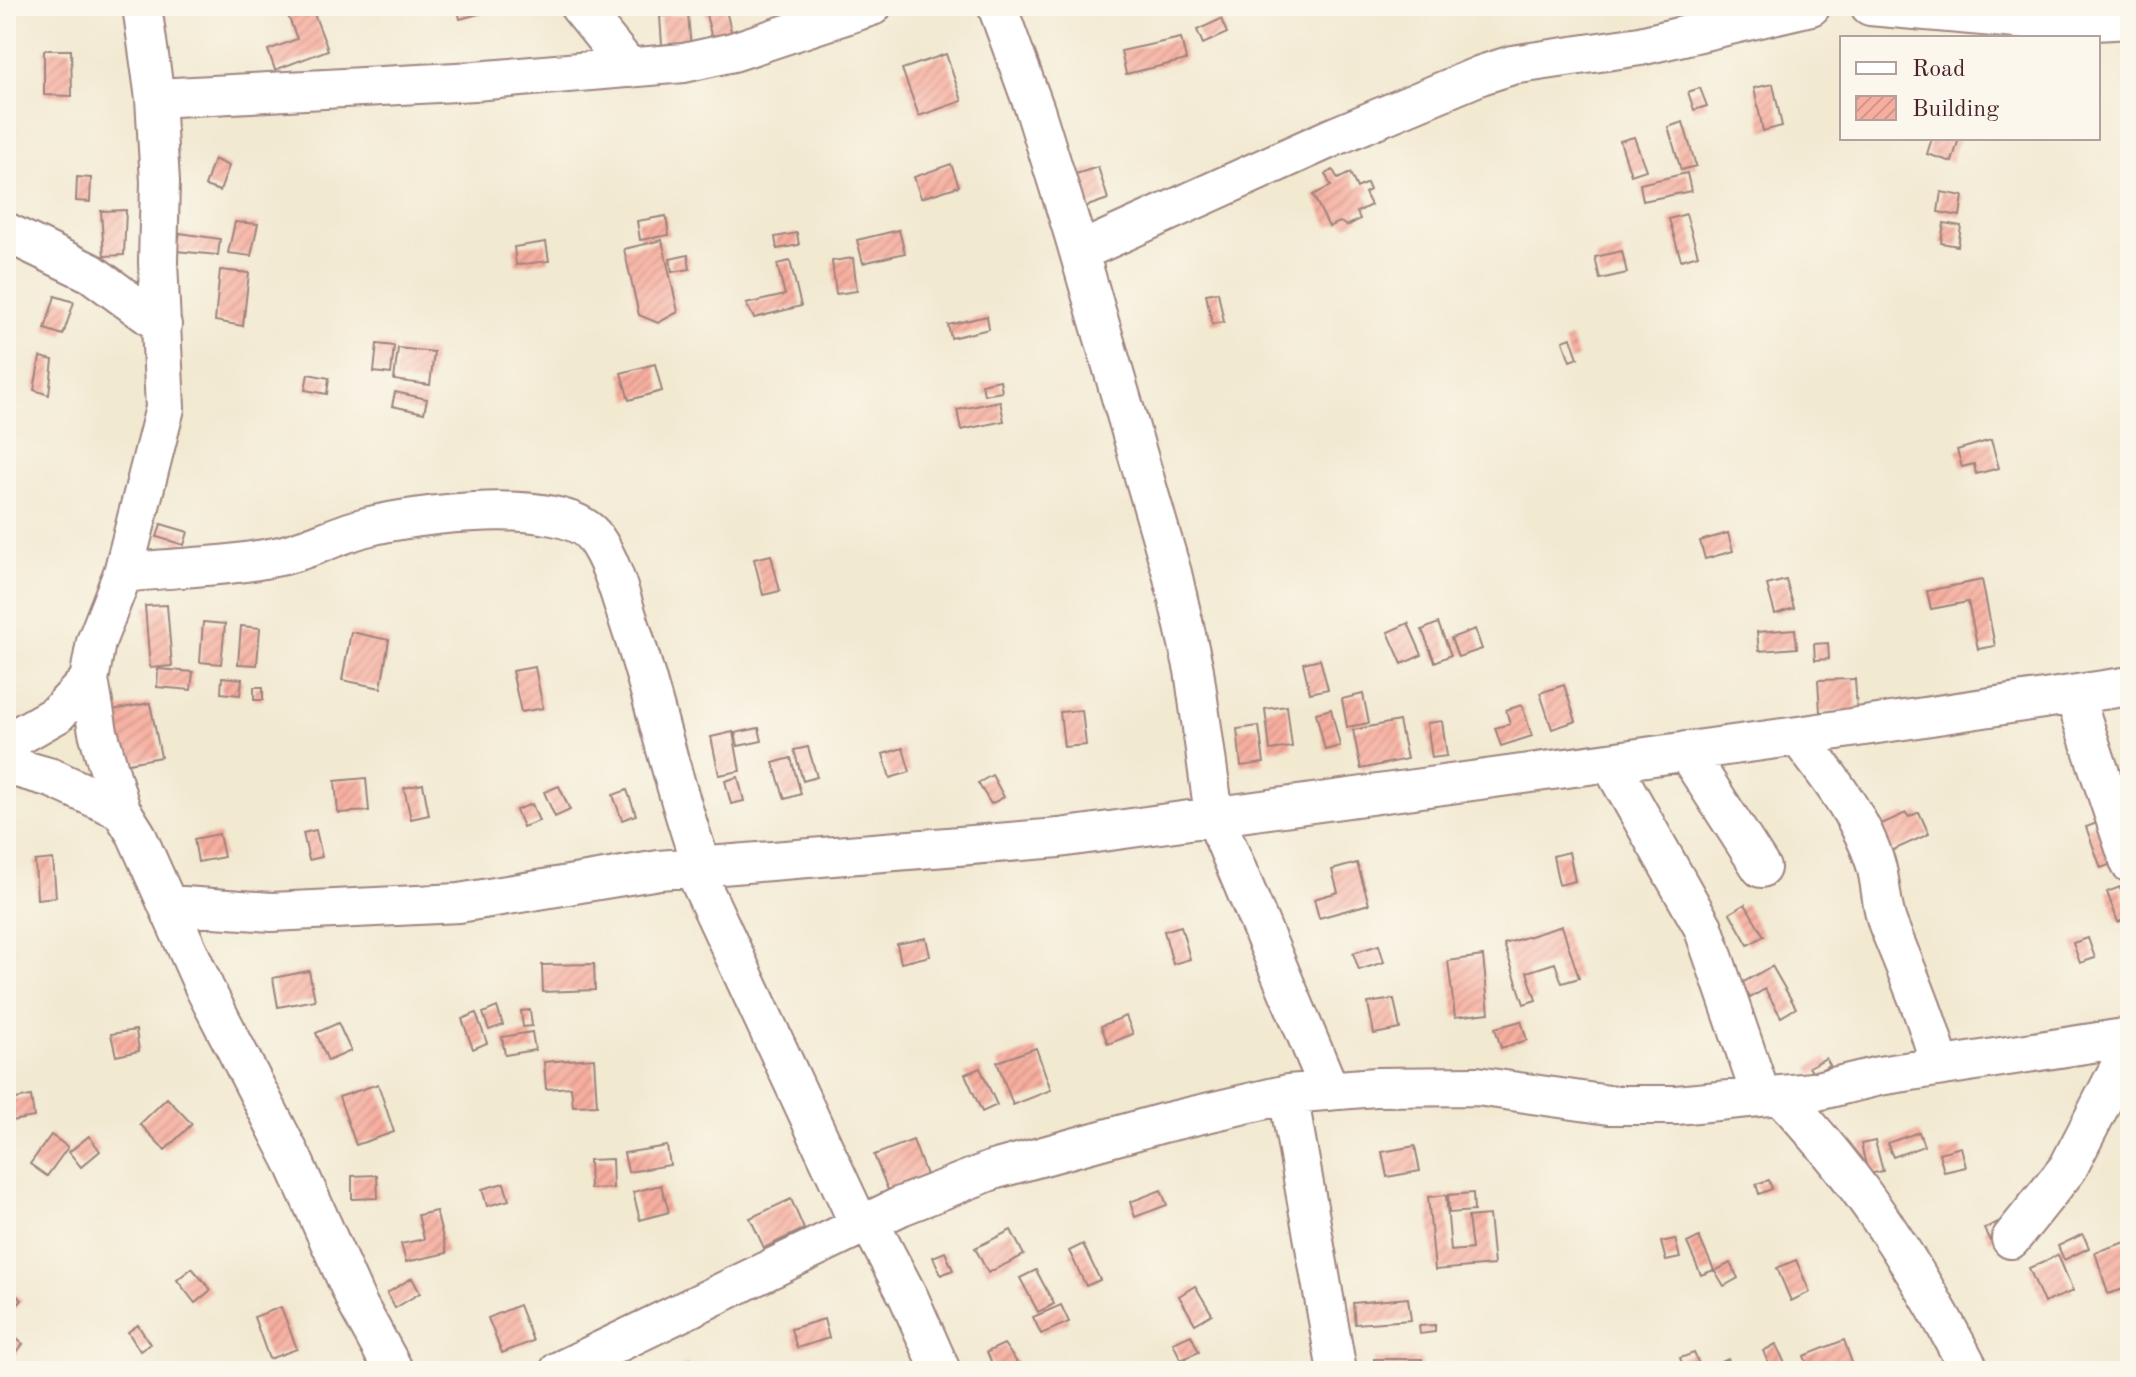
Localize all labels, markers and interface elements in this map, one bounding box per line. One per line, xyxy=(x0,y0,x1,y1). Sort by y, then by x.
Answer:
legend xyxy=(1840,36,2100,140)
text: Road xyxy=(1912,58,1965,82)
text: Building xyxy=(1912,98,1999,122)

